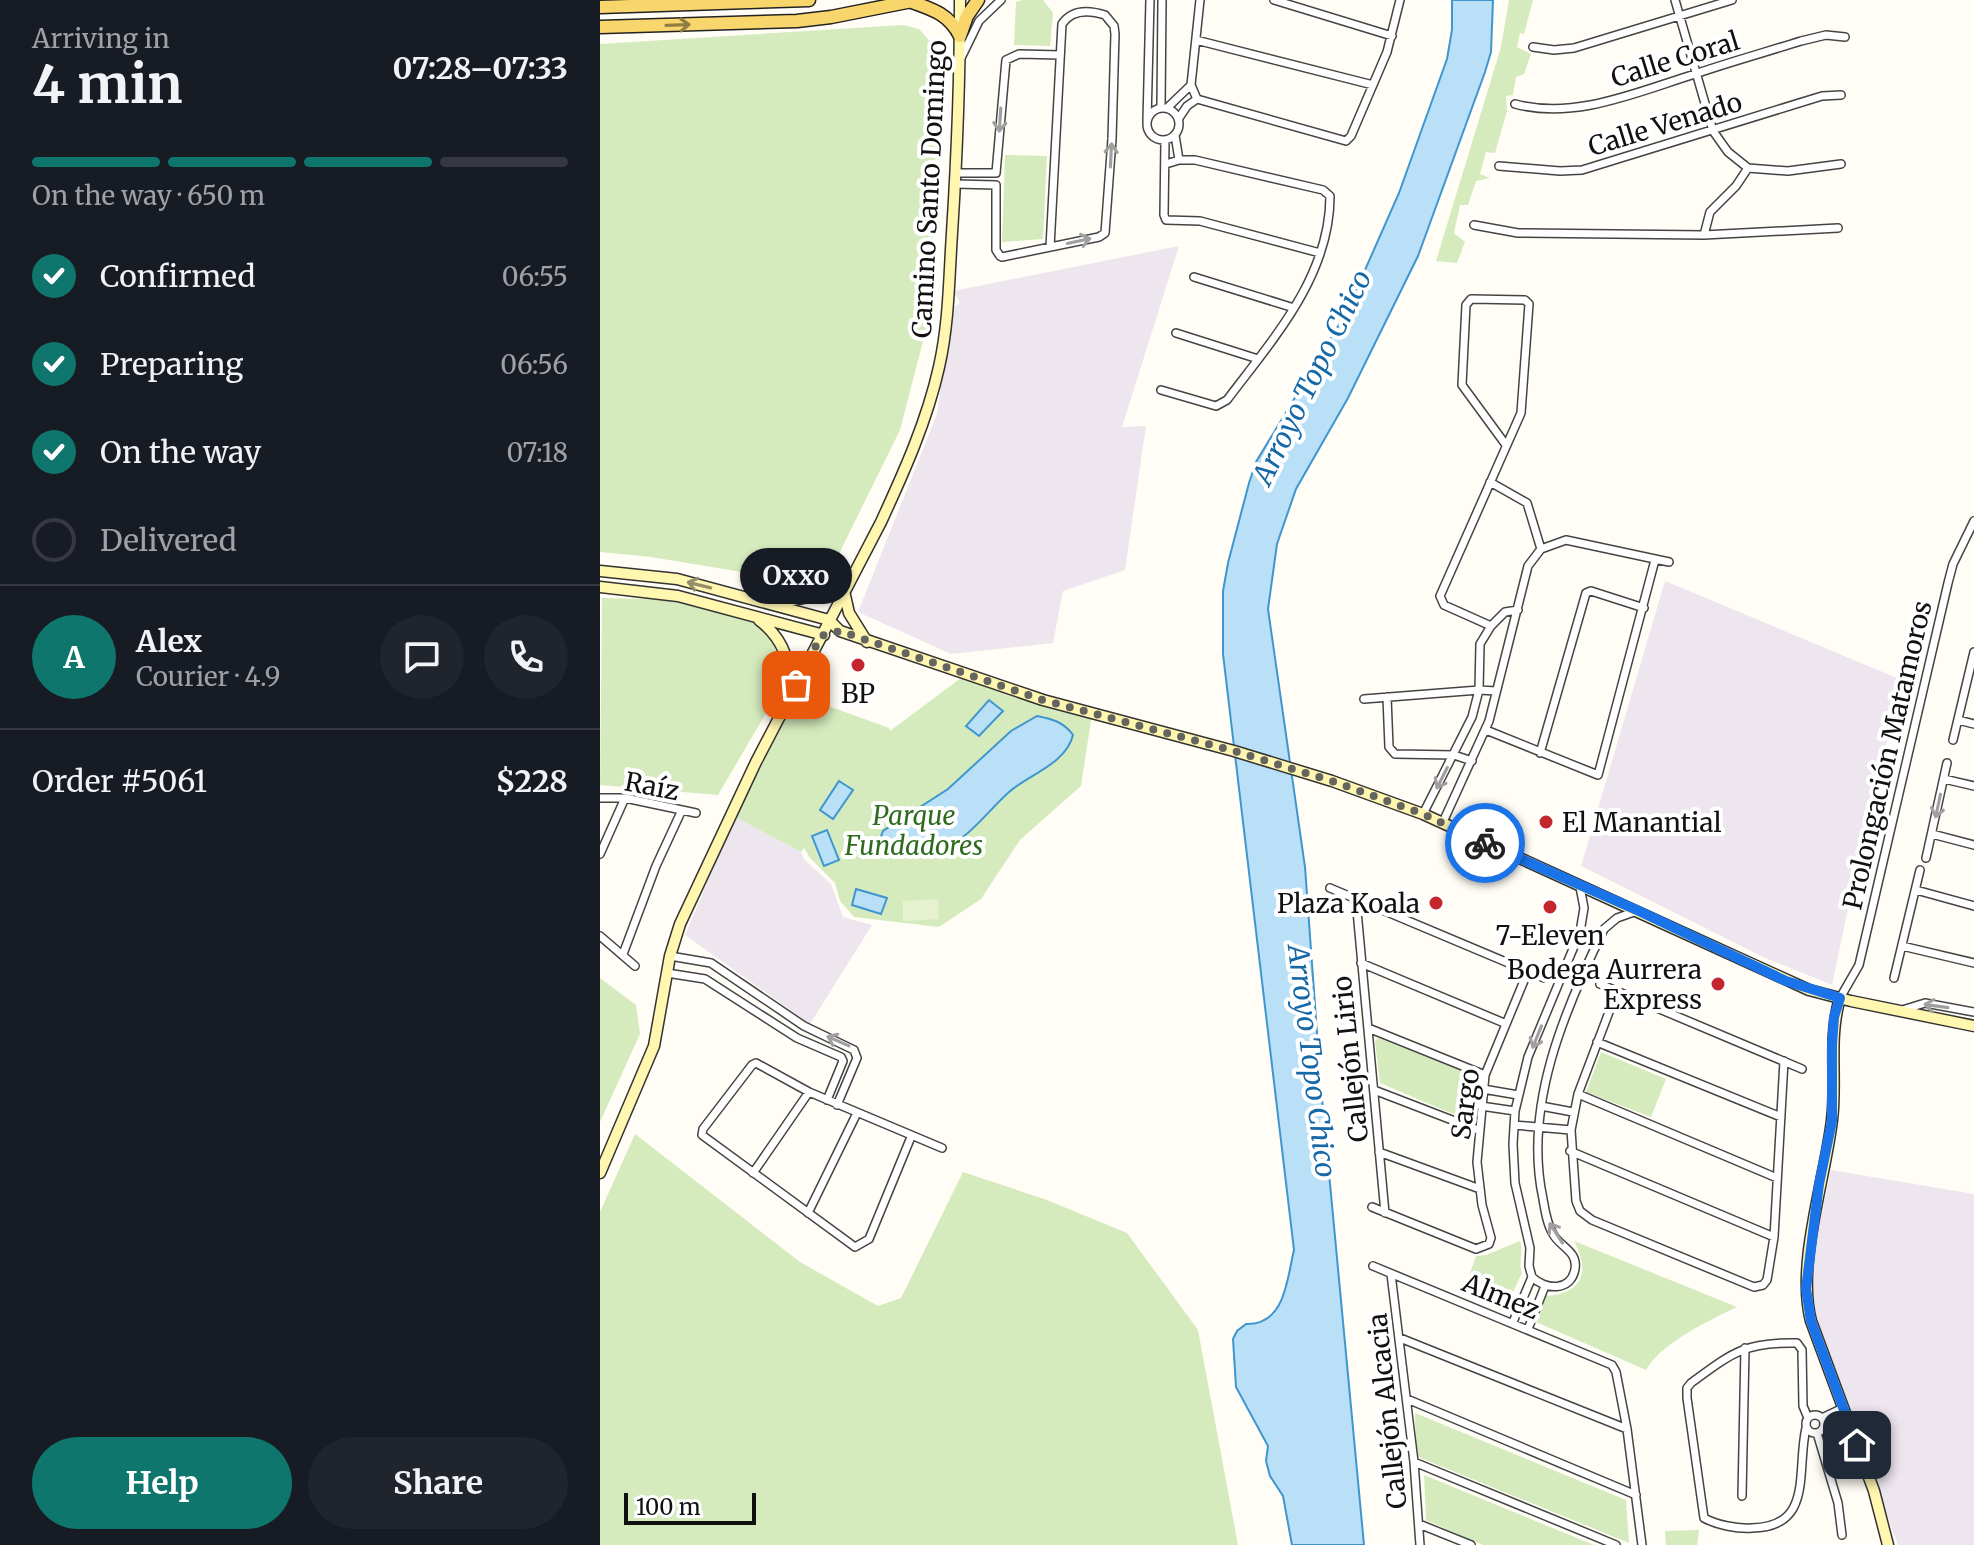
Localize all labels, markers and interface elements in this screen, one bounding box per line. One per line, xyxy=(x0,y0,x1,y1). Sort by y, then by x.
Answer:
one-way arrow xyxy=(664,17,691,32)
text: Arriving in xyxy=(32,22,170,55)
street label: Calle Coral xyxy=(1607,24,1743,94)
street label: Camino Santo Domingo xyxy=(905,39,953,339)
text: 07:28–07:33 xyxy=(392,49,568,87)
text: 4 min xyxy=(32,52,183,117)
street label: Calle Venado xyxy=(1584,85,1746,163)
one-way arrow xyxy=(992,106,1007,132)
one-way arrow xyxy=(1103,142,1118,169)
text: On the way · 650 m xyxy=(32,179,265,212)
one-way arrow xyxy=(1066,233,1092,248)
icon: check xyxy=(32,254,76,298)
text: Confirmed xyxy=(100,257,255,295)
text: 06:55 xyxy=(502,260,568,293)
water label: Arroyo Topo Chico xyxy=(1244,264,1380,492)
icon: check xyxy=(32,342,76,386)
text: Preparing xyxy=(100,345,243,383)
text: 06:56 xyxy=(500,348,568,381)
icon: check xyxy=(32,430,76,474)
text: On the way xyxy=(100,433,261,471)
text: 07:18 xyxy=(506,436,568,469)
text: Delivered xyxy=(100,521,237,559)
callout: Oxxo xyxy=(740,549,852,605)
text: Oxxo xyxy=(763,559,829,592)
one-way arrow xyxy=(687,576,713,591)
street label: Prolongación Matamoros xyxy=(1835,597,1939,913)
button: chat xyxy=(380,615,464,699)
button: phone xyxy=(484,615,568,699)
text: Alex xyxy=(136,622,202,660)
text: A xyxy=(63,638,85,676)
pin xyxy=(762,651,830,719)
marker: BP xyxy=(849,656,867,674)
text: Courier · 4.9 xyxy=(136,660,280,693)
icon: bag xyxy=(774,663,818,707)
place label: BP xyxy=(841,677,875,710)
text: Order #5061 xyxy=(32,762,207,800)
text: $228 xyxy=(495,762,568,800)
street label: Raíz xyxy=(622,765,682,807)
one-way arrow xyxy=(1433,765,1449,789)
one-way arrow xyxy=(1930,793,1945,819)
park label: Parque Fundadores xyxy=(844,799,983,862)
courier xyxy=(1445,803,1525,883)
place label: El Manantial xyxy=(1562,806,1722,839)
marker: El Manantial xyxy=(1537,813,1555,831)
icon: bike xyxy=(1463,821,1507,865)
place label: Plaza Koala xyxy=(1277,887,1420,920)
marker: Plaza Koala xyxy=(1427,894,1445,912)
marker: 7-Eleven xyxy=(1541,898,1559,916)
place label: 7-Eleven xyxy=(1495,919,1605,952)
water label: Arroyo Topo Chico xyxy=(1280,941,1344,1179)
place label: Bodega Aurrera Express xyxy=(1507,953,1702,1016)
street label: Callejón Lirio xyxy=(1325,974,1375,1144)
marker: Bodega Aurrera Express xyxy=(1709,975,1727,993)
one-way arrow xyxy=(1924,998,1949,1013)
one-way arrow xyxy=(1528,1024,1543,1049)
one-way arrow xyxy=(826,1033,850,1048)
street label: Sargo xyxy=(1444,1066,1486,1142)
one-way arrow xyxy=(1548,1223,1564,1245)
street label: Almez xyxy=(1457,1265,1544,1326)
street label: Callejón Alcacia xyxy=(1360,1312,1414,1510)
pin xyxy=(1823,1411,1891,1479)
icon: home xyxy=(1835,1423,1879,1467)
button: Help xyxy=(32,1437,292,1529)
button: Share xyxy=(308,1437,568,1529)
scale bar xyxy=(624,1489,756,1525)
text: 100 m xyxy=(636,1493,701,1521)

